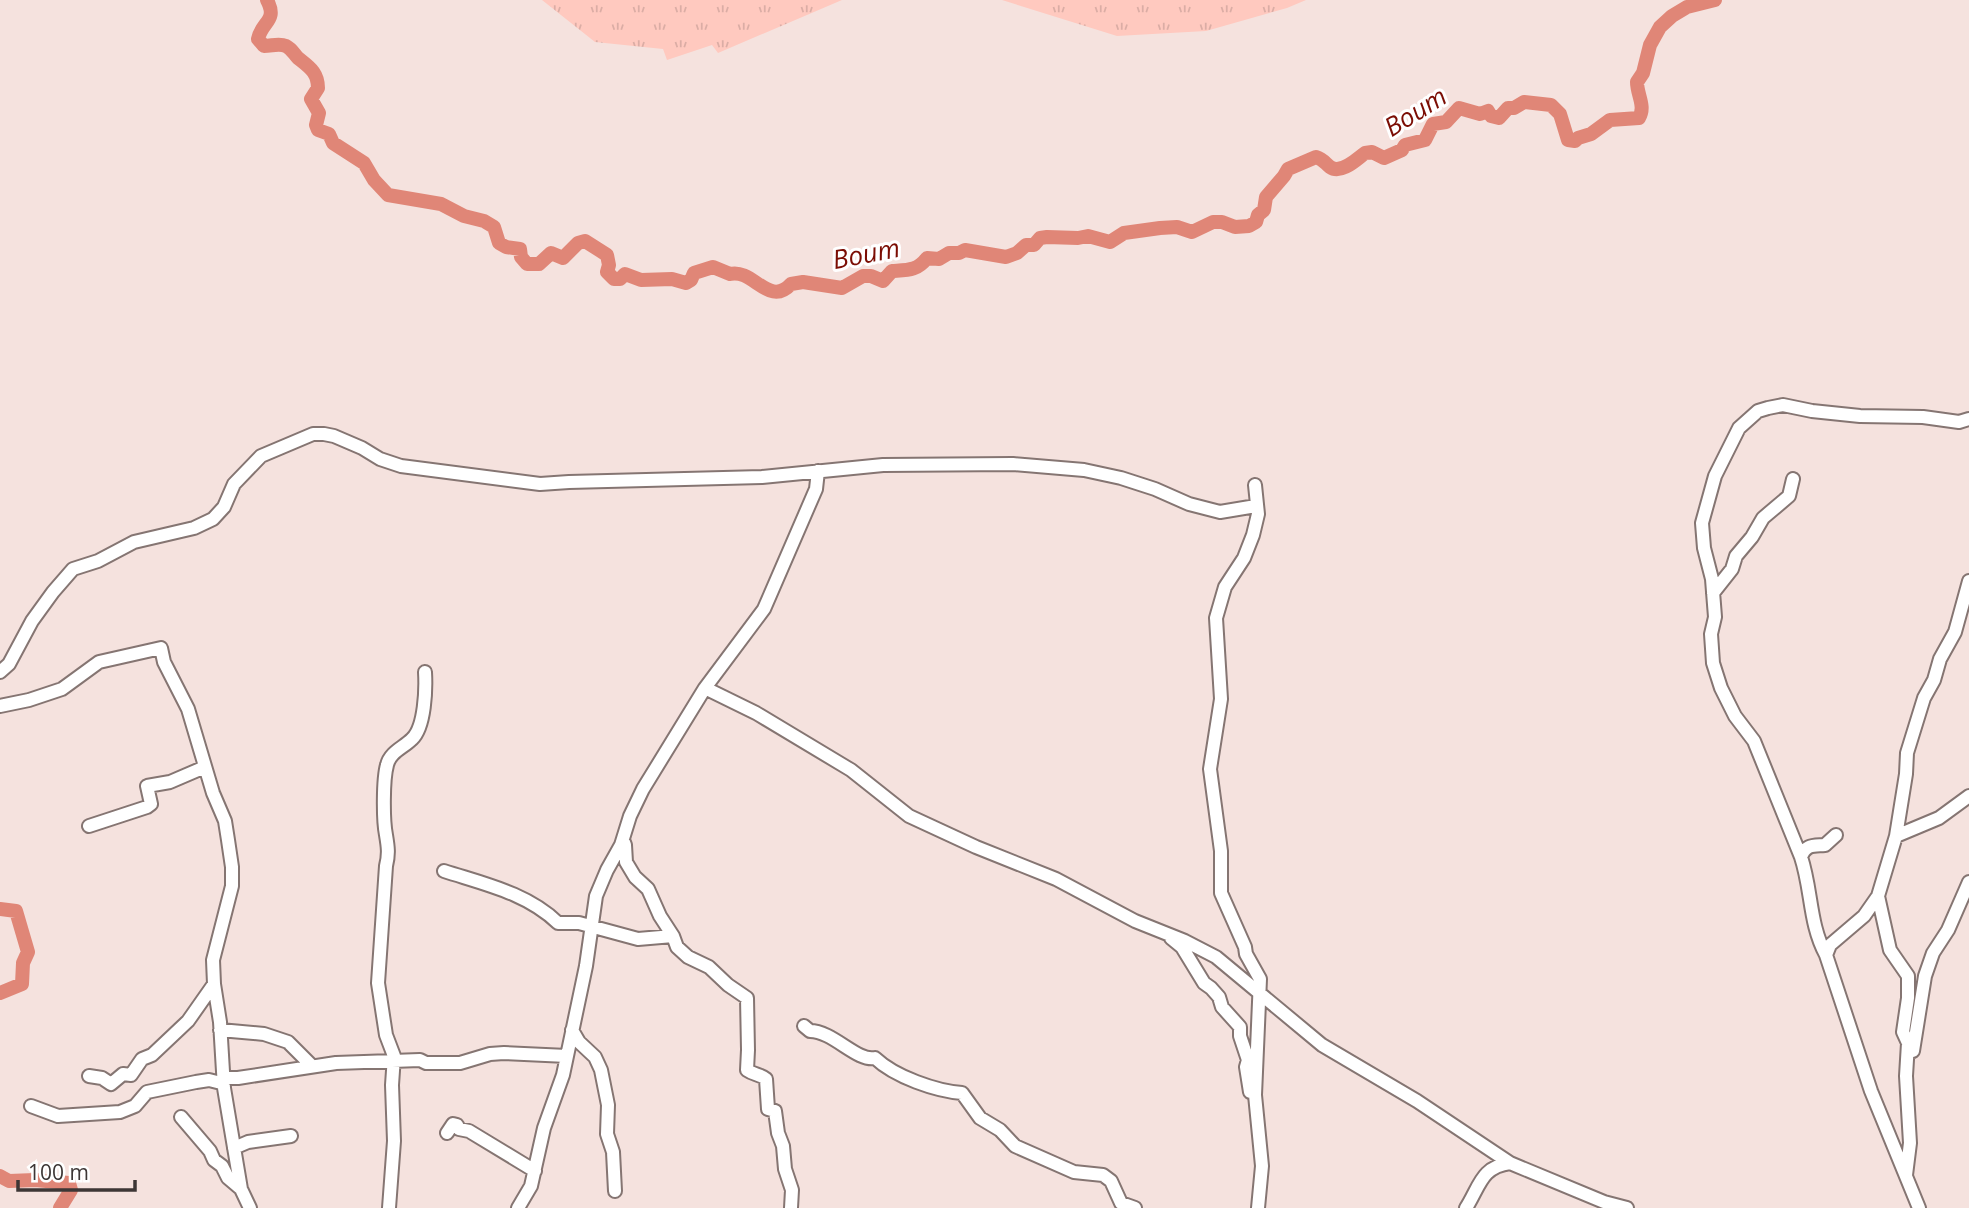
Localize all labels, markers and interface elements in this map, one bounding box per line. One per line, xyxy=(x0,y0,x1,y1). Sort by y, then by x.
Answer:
water label: Boum xyxy=(1377,78,1453,144)
water label: Boum xyxy=(829,229,903,277)
scale bar xyxy=(18,1148,135,1192)
text: 100 m xyxy=(28,1158,89,1186)

